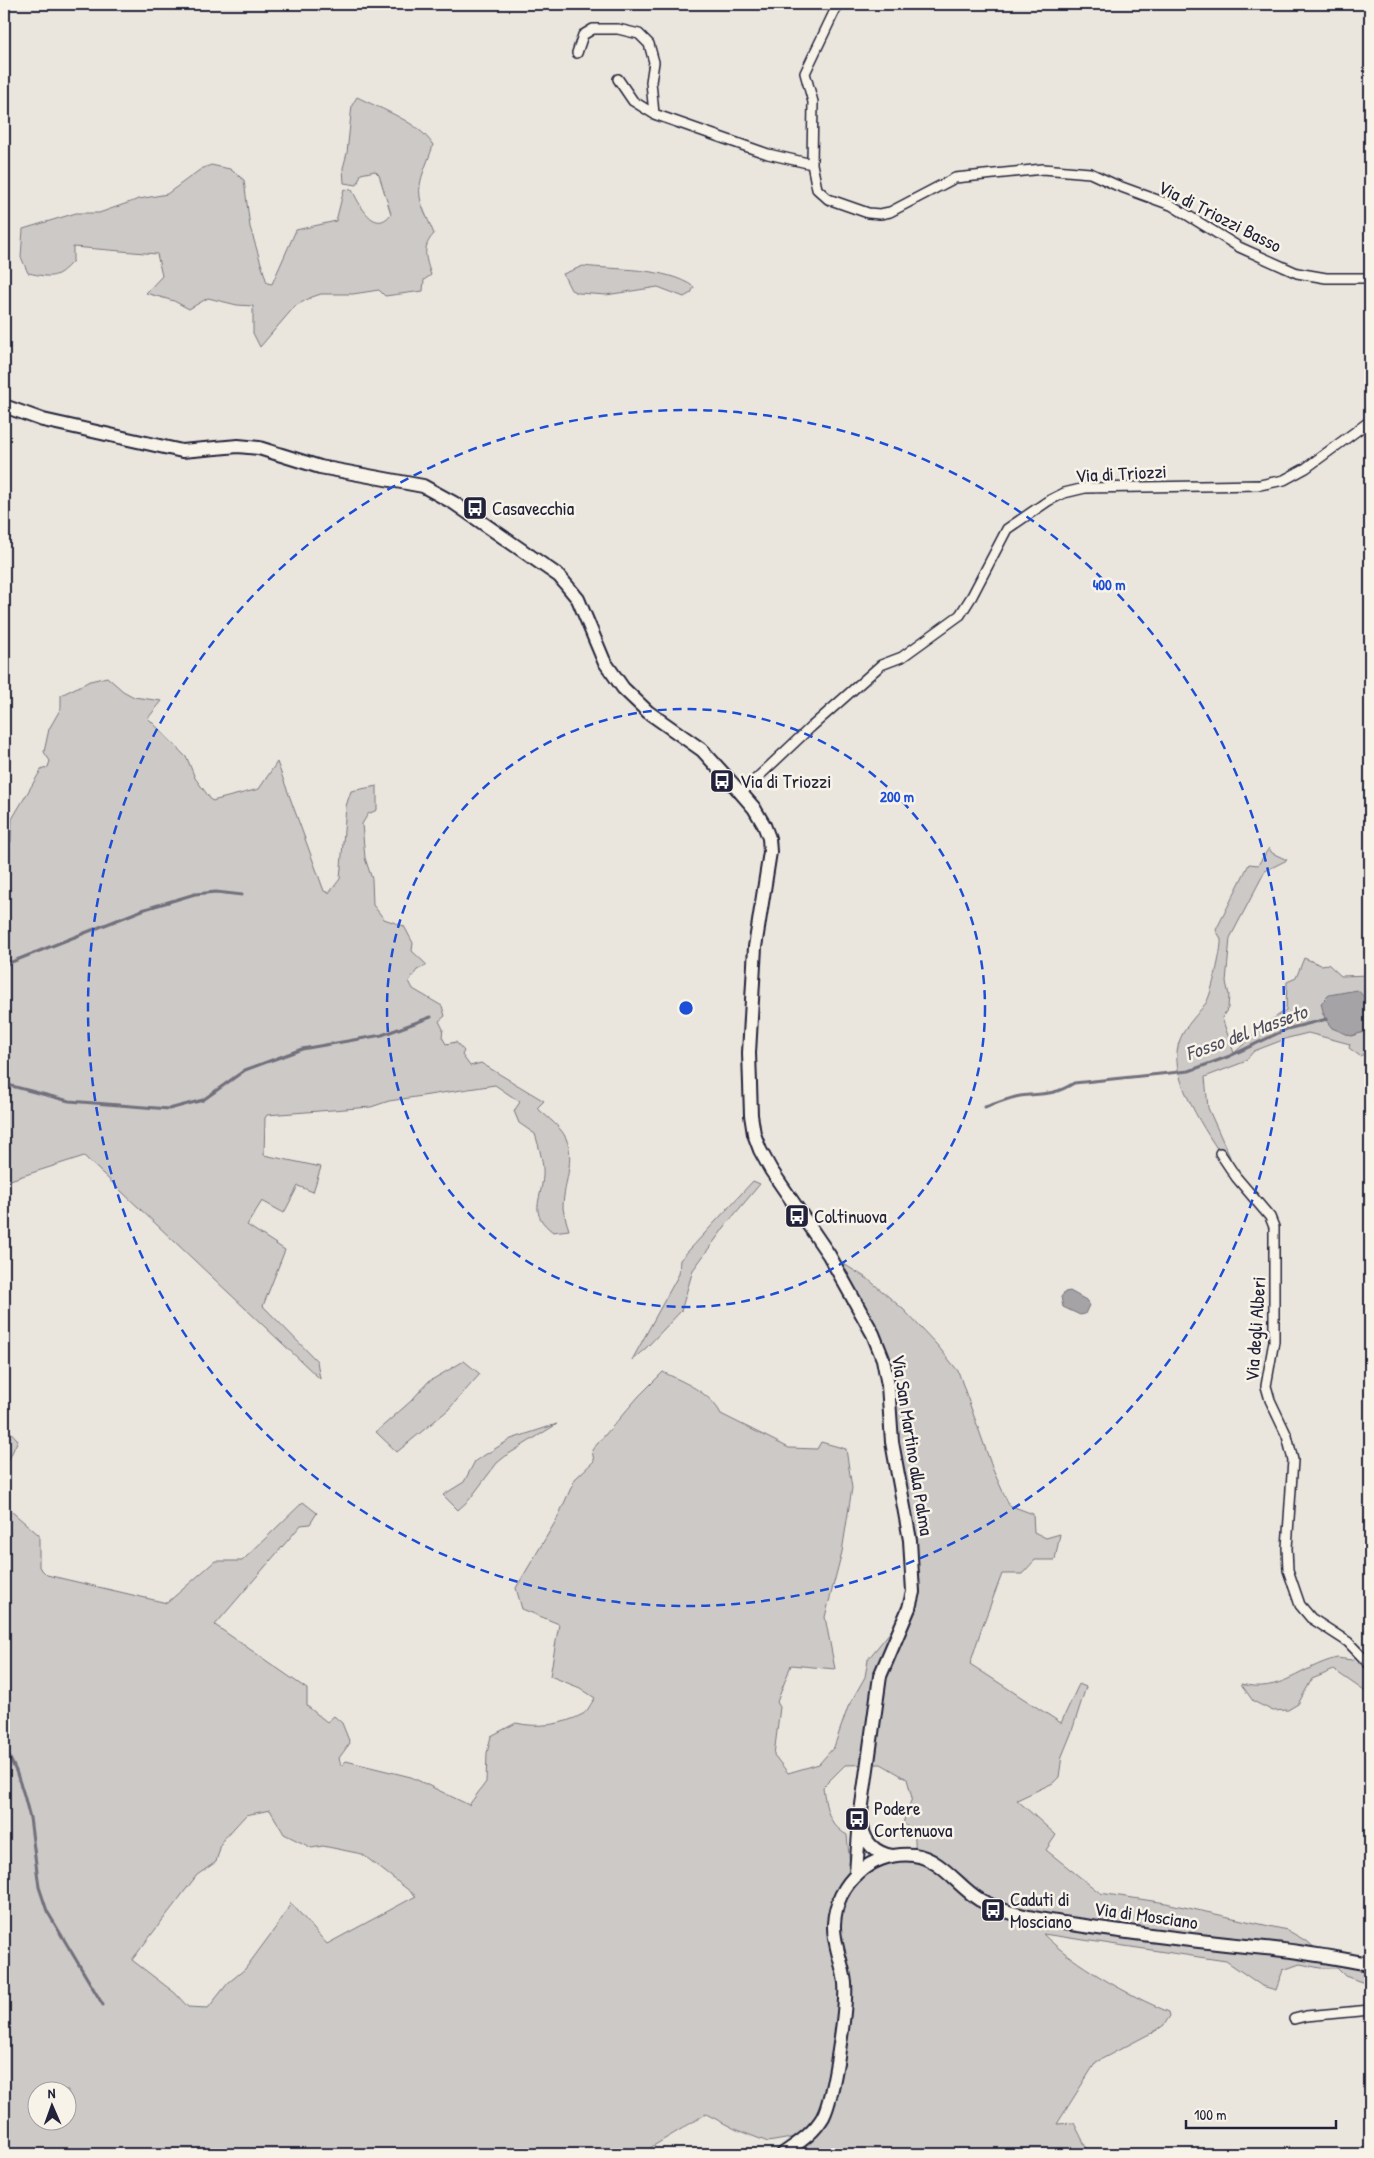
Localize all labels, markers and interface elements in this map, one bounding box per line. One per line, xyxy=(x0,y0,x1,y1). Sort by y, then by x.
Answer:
street label: Via di Triozzi Basso xyxy=(1154,174,1286,258)
street label: Via di Triozzi xyxy=(1075,458,1167,488)
bus stop icon: Casavecchia xyxy=(462,495,488,521)
place label: Casavecchia xyxy=(492,495,575,521)
text: 400 m xyxy=(1093,574,1125,595)
bus stop icon: Via di Triozzi xyxy=(709,768,735,794)
place label: Via di Triozzi xyxy=(740,768,831,794)
text: 200 m xyxy=(880,786,914,807)
water label: Fosso del Masseto xyxy=(1182,997,1312,1066)
centre of rings xyxy=(677,999,695,1017)
bus stop icon: Coltinuova xyxy=(784,1203,810,1229)
place label: Coltinuova xyxy=(814,1203,887,1229)
street label: Via degli Alberi xyxy=(1238,1276,1272,1382)
street label: Via San Martino alla Palma xyxy=(886,1353,940,1538)
place label: Podere Cortenuova xyxy=(874,1795,953,1843)
bus stop icon: Podere Cortenuova xyxy=(844,1806,870,1832)
place label: Caduti di Mosciano xyxy=(1010,1886,1072,1934)
street label: Via di Mosciano xyxy=(1093,1895,1200,1935)
bus stop icon: Caduti di Mosciano xyxy=(980,1897,1006,1923)
north arrow xyxy=(28,2080,78,2130)
text: N xyxy=(47,2083,56,2102)
scale bar xyxy=(1186,2098,1336,2130)
text: 100 m xyxy=(1194,2104,1227,2125)

